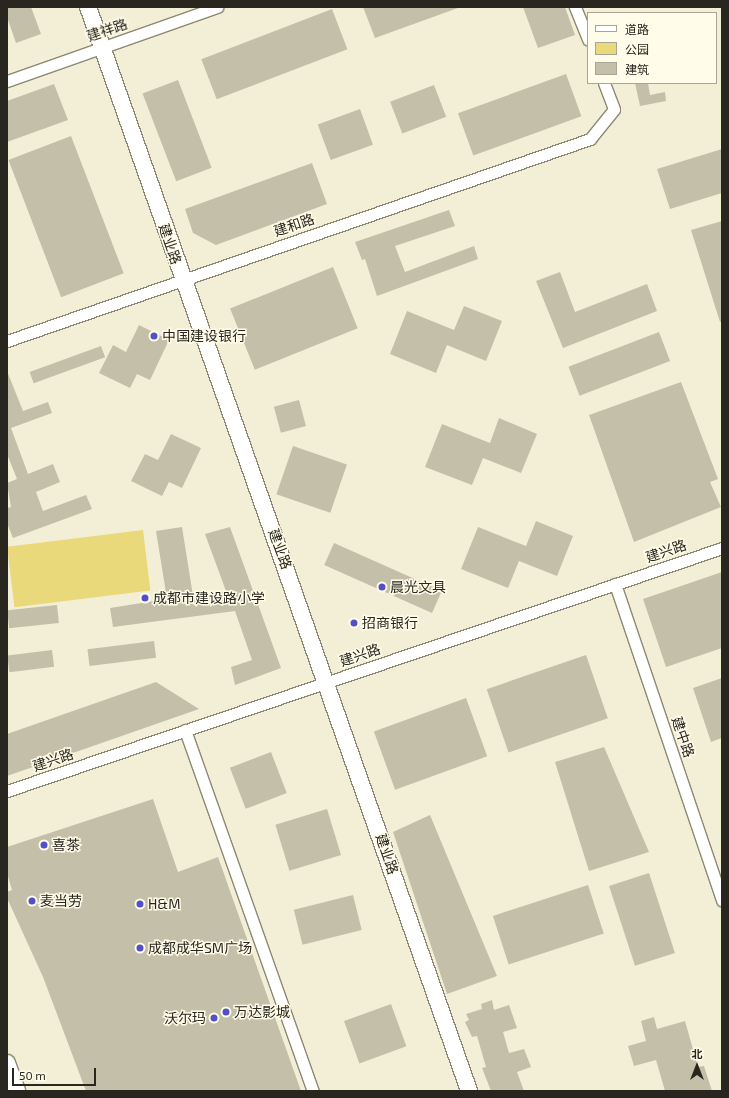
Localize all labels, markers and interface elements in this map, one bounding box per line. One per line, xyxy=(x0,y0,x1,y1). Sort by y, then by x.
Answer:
legend xyxy=(587,12,717,84)
street label: 建祥路 xyxy=(84,15,130,45)
text: 道路 xyxy=(625,22,649,36)
text: 公园 xyxy=(625,42,649,56)
text: 建筑 xyxy=(625,62,649,76)
street label: 建和路 xyxy=(271,210,317,240)
street label: 建业路 xyxy=(155,221,185,267)
place label: 中国建设银行 xyxy=(162,328,246,344)
marker: 中国建设银行 xyxy=(149,331,159,341)
street label: 建业路 xyxy=(265,526,295,572)
street label: 建兴路 xyxy=(643,536,689,566)
place label: 晨光文具 xyxy=(390,579,446,595)
marker: 晨光文具 xyxy=(377,582,387,592)
place label: 成都市建设路小学 xyxy=(153,590,265,606)
marker: 成都市建设路小学 xyxy=(140,593,150,603)
place label: 招商银行 xyxy=(362,615,418,631)
marker: 招商银行 xyxy=(349,618,359,628)
street label: 建兴路 xyxy=(337,640,383,670)
street label: 建中路 xyxy=(668,714,698,760)
street label: 建兴路 xyxy=(30,745,76,775)
street label: 建业路 xyxy=(372,831,402,877)
place label: 喜茶 xyxy=(52,837,80,853)
marker: 喜茶 xyxy=(39,840,49,850)
place label: 麦当劳 xyxy=(40,893,82,909)
marker: 麦当劳 xyxy=(27,896,37,906)
place label: H&M xyxy=(148,896,180,912)
marker: H&M xyxy=(135,899,145,909)
place label: 成都成华SM广场 xyxy=(148,940,252,956)
marker: 成都成华SM广场 xyxy=(135,943,145,953)
place label: 万达影城 xyxy=(234,1004,290,1020)
marker: 万达影城 xyxy=(221,1007,231,1017)
place label: 沃尔玛 xyxy=(164,1010,206,1026)
marker: 沃尔玛 xyxy=(209,1013,219,1023)
north arrow xyxy=(677,1046,717,1086)
text: 北 xyxy=(692,1047,703,1060)
scale bar xyxy=(14,1060,98,1086)
text: 50 m xyxy=(19,1068,46,1082)

